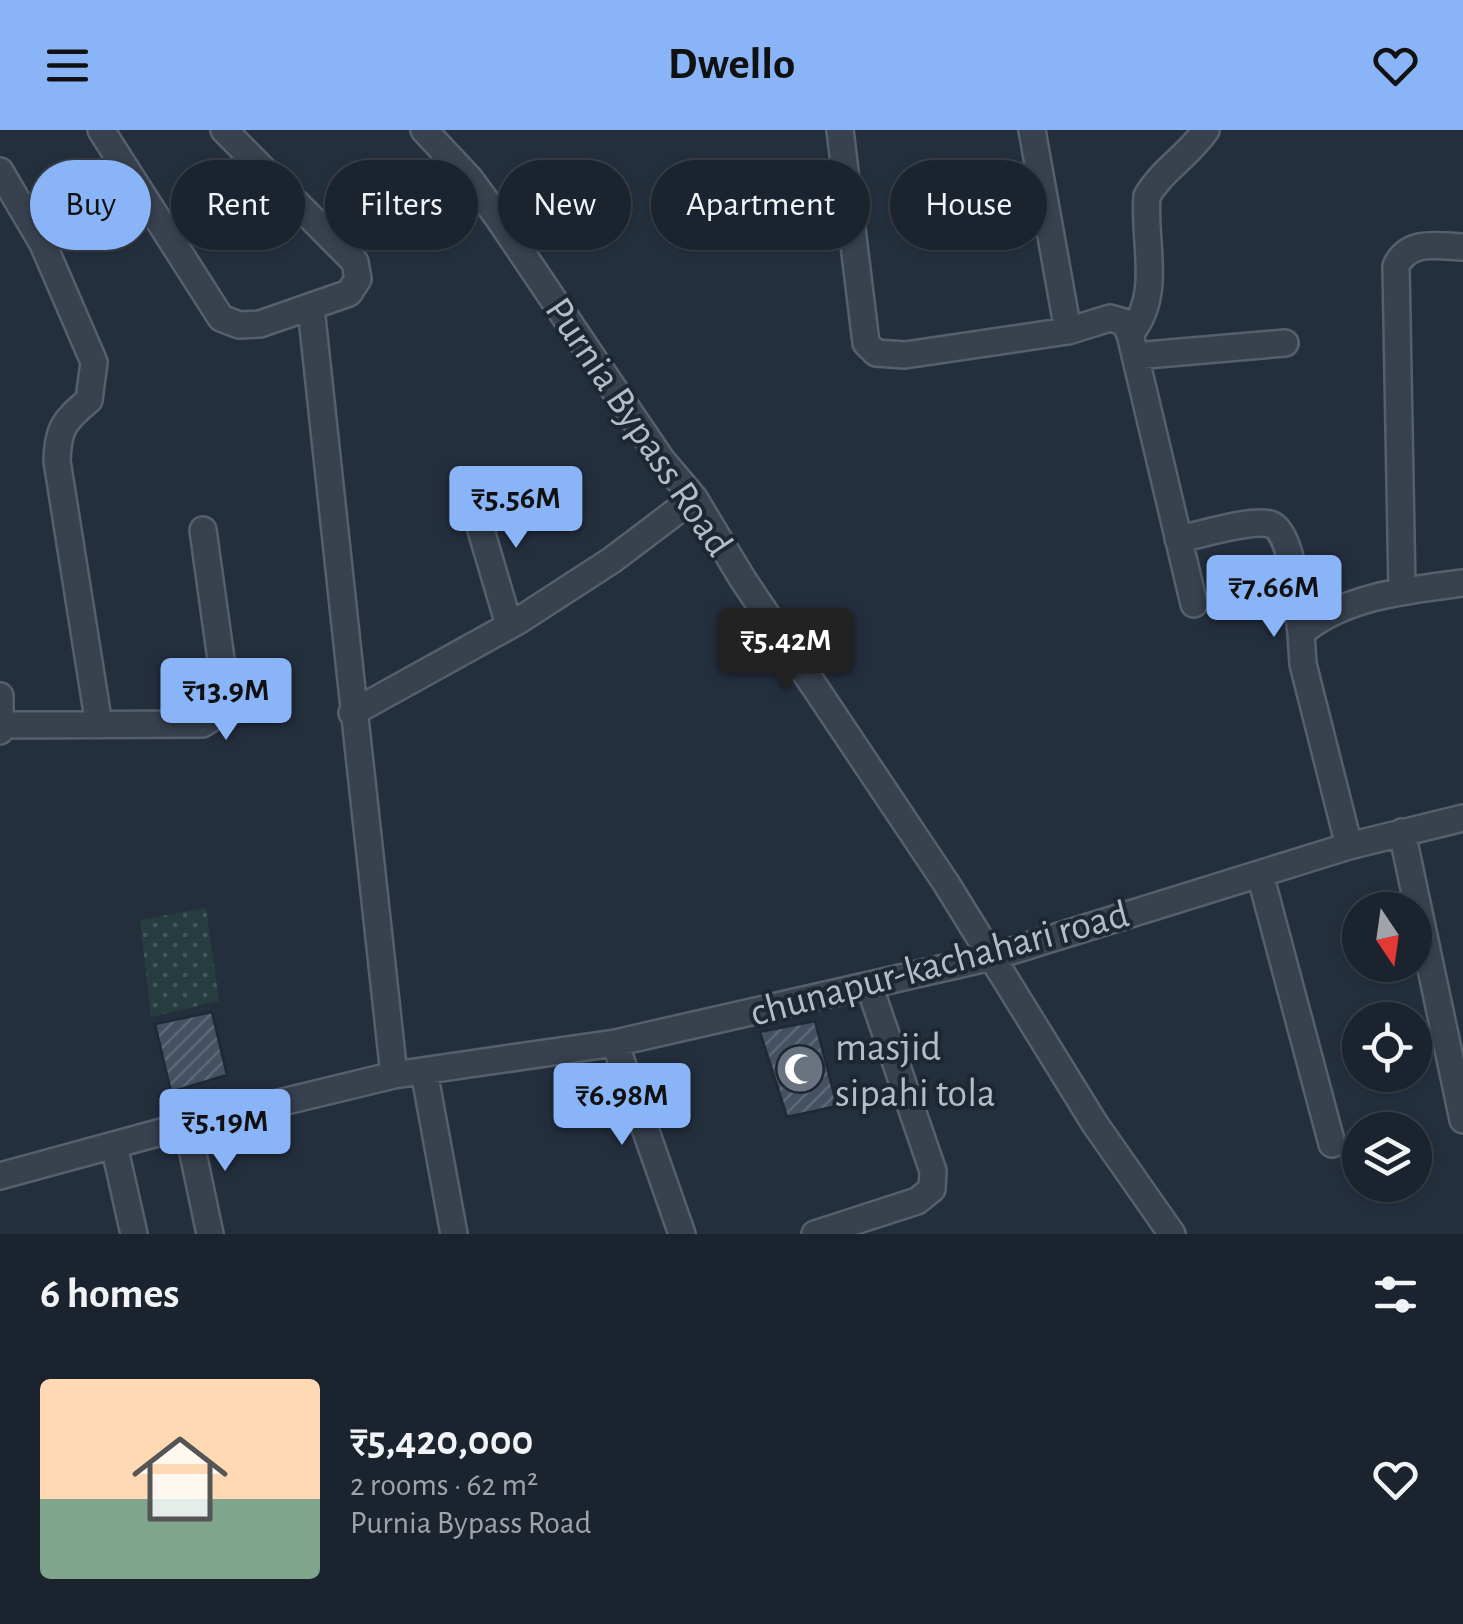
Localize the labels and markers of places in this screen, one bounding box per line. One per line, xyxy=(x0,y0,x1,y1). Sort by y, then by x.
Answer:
pin: ₹5.56M xyxy=(435,466,597,551)
pin: ₹7.66M xyxy=(1193,555,1355,640)
pin: ₹5.42M xyxy=(705,608,867,693)
pin: ₹13.9M xyxy=(145,658,307,743)
place label: masjid sipahi tola xyxy=(835,1028,996,1114)
mosque icon: masjid sipahi tola xyxy=(774,1043,826,1095)
pin: ₹6.98M xyxy=(541,1063,703,1148)
pin: ₹5.19M xyxy=(144,1089,306,1174)

